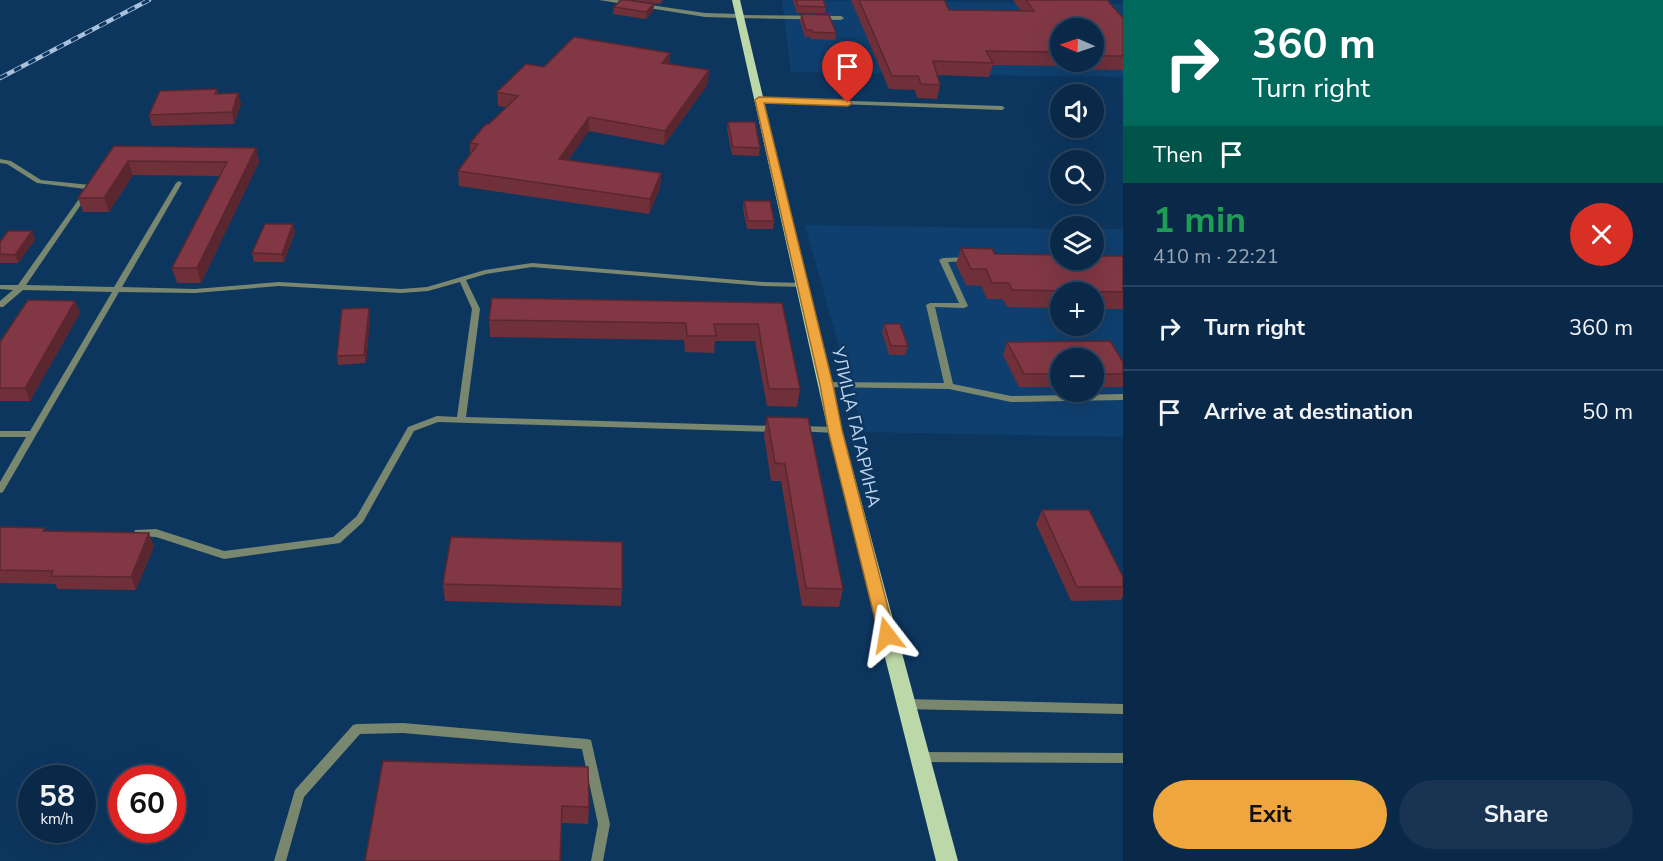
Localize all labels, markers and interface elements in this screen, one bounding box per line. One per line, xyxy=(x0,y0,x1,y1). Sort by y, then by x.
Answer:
text: 360 m xyxy=(1252,16,1376,73)
north arrow xyxy=(1050,18,1104,72)
map controls xyxy=(1050,18,1104,402)
icon: right xyxy=(1153,24,1231,102)
pin xyxy=(822,41,873,103)
icon: arrive xyxy=(831,50,864,83)
text: Turn right xyxy=(1252,70,1370,107)
button: sound xyxy=(1050,84,1104,138)
icon: arrive xyxy=(1215,138,1248,171)
text: Then xyxy=(1153,140,1203,170)
button: search xyxy=(1050,150,1104,204)
text: 1 min xyxy=(1153,196,1246,245)
button: close xyxy=(1570,203,1633,266)
button: layers xyxy=(1050,216,1104,270)
text: 410 m · 22:21 xyxy=(1153,243,1279,270)
button: + xyxy=(1050,282,1104,336)
icon: right xyxy=(1153,312,1186,345)
text: Turn right xyxy=(1204,313,1305,343)
text: 360 m xyxy=(1569,313,1633,343)
street label: УЛИЦА ГАГАРИНА xyxy=(826,343,886,510)
button: − xyxy=(1050,348,1104,402)
icon: arrive xyxy=(1153,396,1186,429)
text: Arrive at destination xyxy=(1204,397,1413,427)
text: 50 m xyxy=(1582,397,1633,427)
position arrow xyxy=(855,603,919,667)
speed limit sign: 60 xyxy=(108,765,186,843)
text: 58 xyxy=(39,776,75,817)
button: Exit xyxy=(1153,780,1387,849)
button: Share xyxy=(1399,780,1633,849)
text: km/h xyxy=(40,809,74,829)

